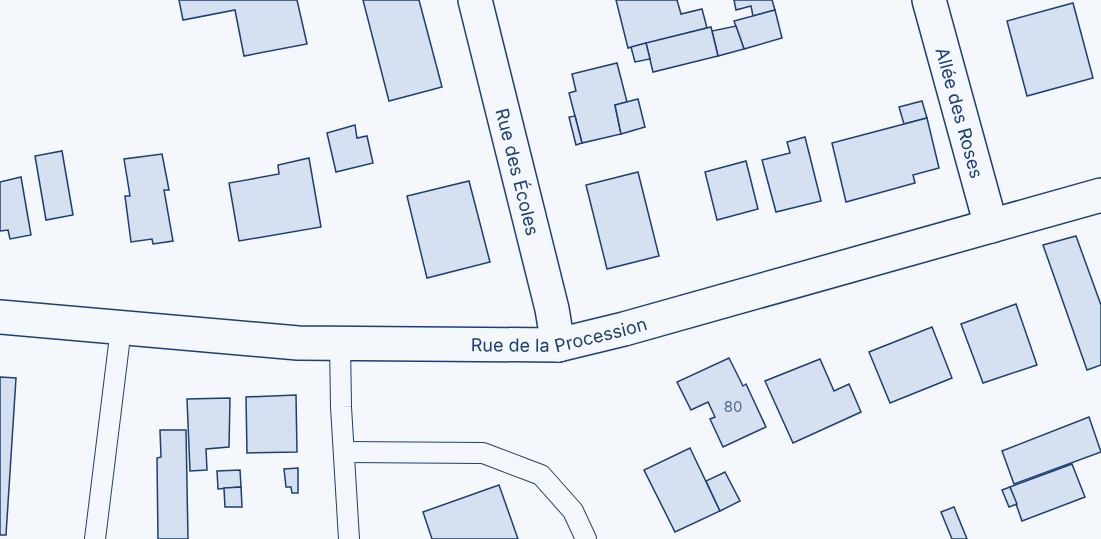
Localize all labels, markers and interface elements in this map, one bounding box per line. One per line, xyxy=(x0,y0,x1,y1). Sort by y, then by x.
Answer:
street label: Allée des Roses xyxy=(932,45,988,181)
street label: Rue des Écoles xyxy=(492,106,544,237)
street label: Rue de la Procession xyxy=(471,313,649,356)
house number: 80 xyxy=(724,397,742,416)

